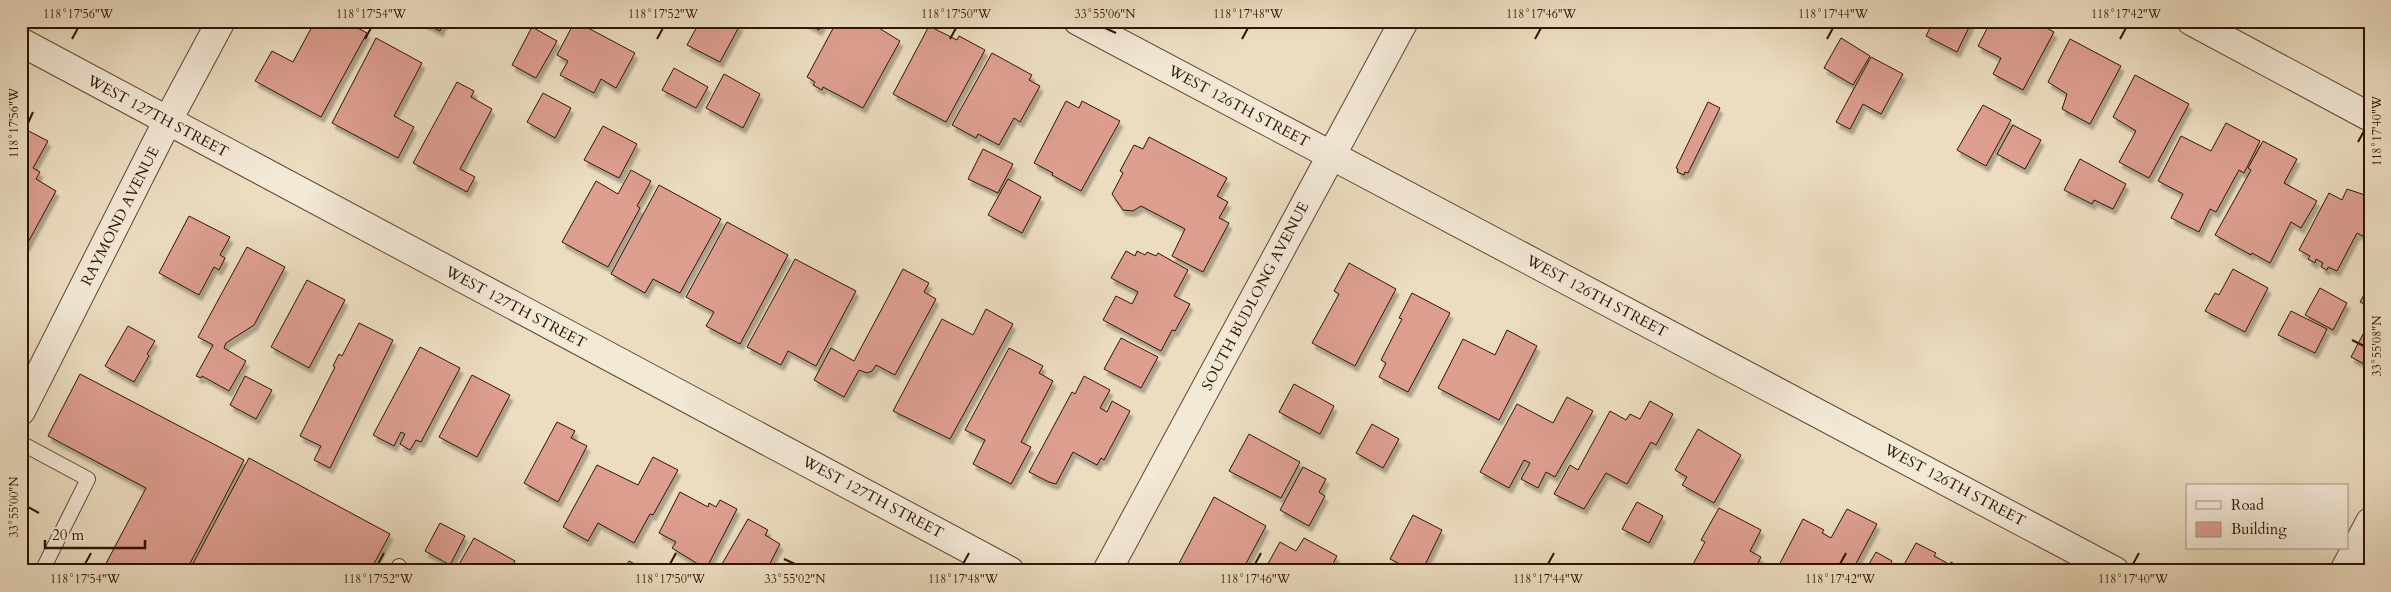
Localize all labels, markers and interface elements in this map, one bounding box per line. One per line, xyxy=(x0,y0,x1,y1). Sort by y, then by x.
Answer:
text: 118°17'56"W xyxy=(43,6,114,22)
text: 118°17'54"W xyxy=(336,6,407,22)
text: 118°17'52"W xyxy=(628,6,699,22)
text: 118°17'50"W xyxy=(921,6,992,22)
text: 33°55'06"N xyxy=(1075,6,1136,22)
text: 118°17'48"W xyxy=(1213,6,1284,22)
text: 118°17'46"W xyxy=(1506,6,1577,22)
text: 118°17'44"W xyxy=(1798,6,1869,22)
text: 118°17'42"W xyxy=(2091,6,2162,22)
street label: WEST 126TH STREET xyxy=(1164,60,1313,152)
street label: WEST 127TH STREET xyxy=(83,70,232,162)
text: 118°17'56"W xyxy=(6,87,22,158)
text: 118°17'40"W xyxy=(2369,95,2385,166)
street label: RAYMOND AVENUE xyxy=(76,143,164,289)
street label: SOUTH BUDLONG AVENUE xyxy=(1197,198,1313,394)
street label: WEST 126TH STREET xyxy=(1522,250,1671,342)
street label: WEST 127TH STREET xyxy=(441,261,590,353)
text: 33°55'08"N xyxy=(2369,315,2385,376)
street label: WEST 126TH STREET xyxy=(1880,439,2029,531)
street label: WEST 127TH STREET xyxy=(798,451,947,543)
text: 33°55'00"N xyxy=(6,476,22,537)
legend xyxy=(2186,484,2348,550)
text: Road xyxy=(2231,495,2264,515)
scale bar xyxy=(45,517,145,549)
text: Building xyxy=(2231,519,2287,539)
text: 20 m xyxy=(52,525,84,545)
text: 118°17'54"W xyxy=(50,571,121,587)
text: 118°17'52"W xyxy=(343,571,414,587)
text: 118°17'50"W xyxy=(635,571,706,587)
text: 33°55'02"N xyxy=(765,571,826,587)
text: 118°17'48"W xyxy=(928,571,999,587)
text: 118°17'46"W xyxy=(1220,571,1291,587)
text: 118°17'44"W xyxy=(1513,571,1584,587)
text: 118°17'42"W xyxy=(1805,571,1876,587)
text: 118°17'40"W xyxy=(2098,571,2169,587)

